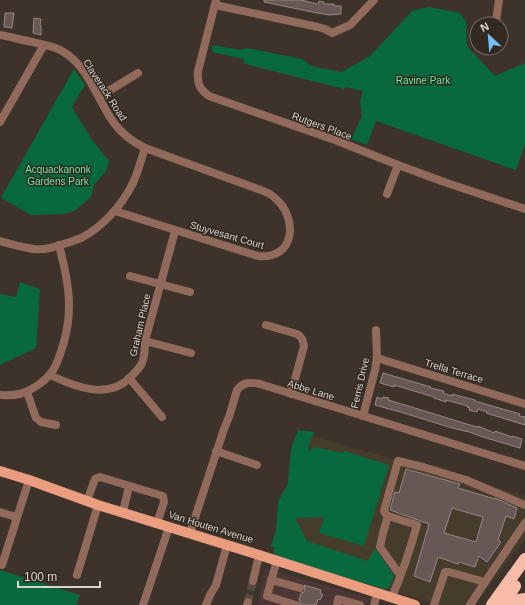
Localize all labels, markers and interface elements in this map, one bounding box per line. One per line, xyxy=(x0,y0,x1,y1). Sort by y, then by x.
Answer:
north arrow xyxy=(469,16,509,56)
text: N xyxy=(478,20,491,34)
street label: Claverack Road xyxy=(81,57,129,123)
park label: Ravine Park xyxy=(396,75,451,86)
street label: Rutgers Place xyxy=(291,110,354,142)
park label: Acquackanonk Gardens Park xyxy=(25,164,92,187)
street label: Stuyvesant Court xyxy=(189,219,266,251)
street label: Graham Place xyxy=(127,292,153,357)
street label: Ferris Drive xyxy=(349,356,371,409)
street label: Trella Terrace xyxy=(423,357,485,385)
street label: Abbe Lane xyxy=(286,378,336,402)
street label: Van Houten Avenue xyxy=(167,509,255,545)
scale bar xyxy=(18,563,100,589)
text: 100 m xyxy=(24,570,57,584)

